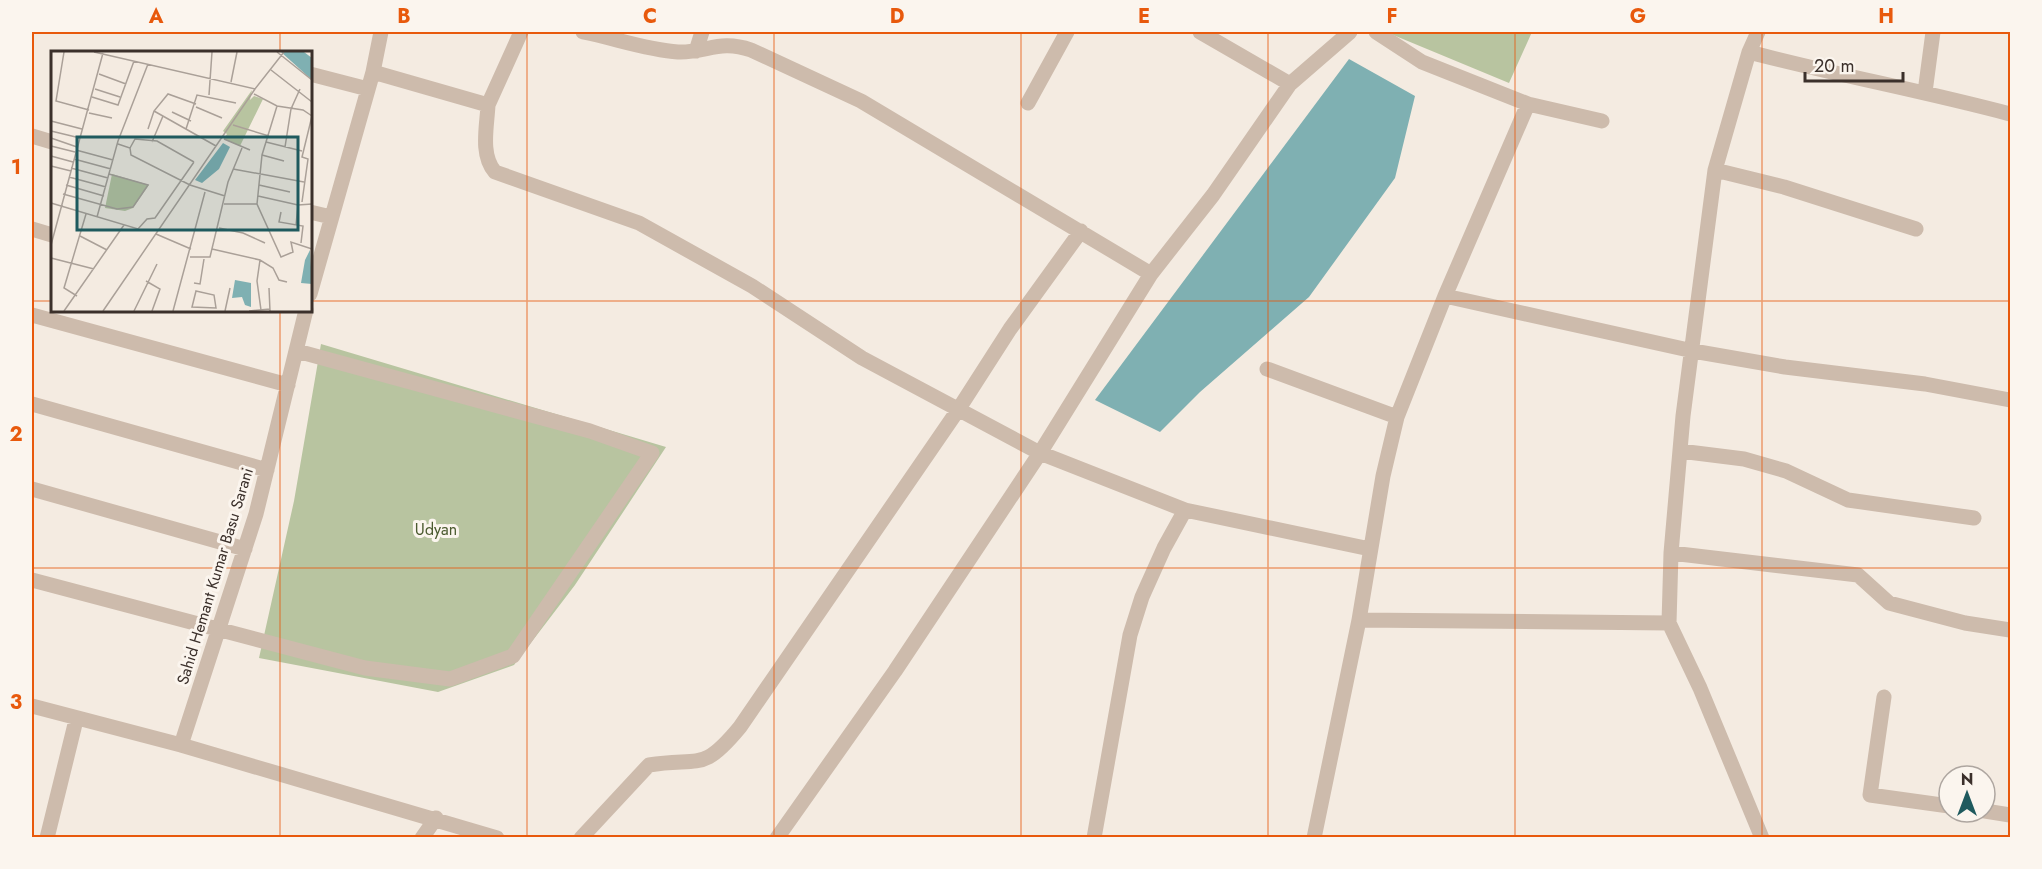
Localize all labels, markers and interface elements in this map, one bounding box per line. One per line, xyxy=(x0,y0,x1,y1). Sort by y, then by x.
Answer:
text: A xyxy=(148,2,164,31)
text: B xyxy=(397,2,411,31)
text: C xyxy=(643,2,657,31)
text: D xyxy=(890,2,904,31)
text: E xyxy=(1138,2,1150,31)
text: F xyxy=(1386,2,1398,31)
text: G xyxy=(1630,2,1646,31)
text: H xyxy=(1878,2,1894,31)
scale bar xyxy=(1805,45,1902,83)
inset map xyxy=(51,51,312,312)
text: 20 m xyxy=(1814,53,1854,79)
text: 1 xyxy=(11,153,21,182)
text: 2 xyxy=(9,420,23,449)
street label: Sahid Hemant Kumar Basu Sarani xyxy=(171,465,259,687)
park label: Udyan xyxy=(415,518,457,541)
text: 3 xyxy=(10,688,22,717)
north arrow xyxy=(1937,764,1997,824)
text: N xyxy=(1961,768,1973,791)

